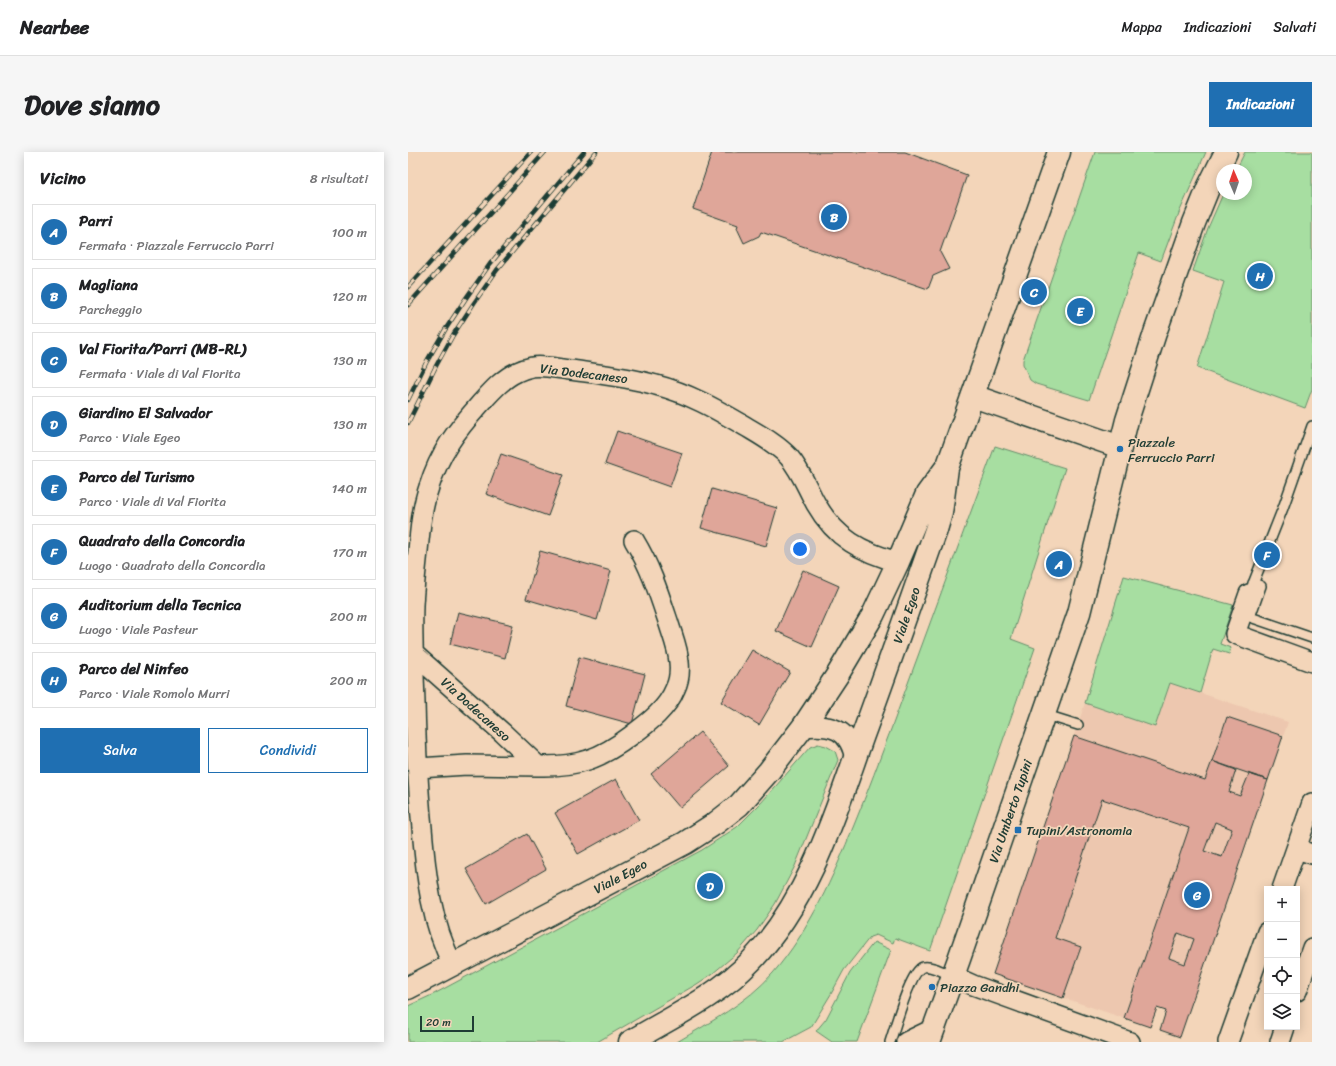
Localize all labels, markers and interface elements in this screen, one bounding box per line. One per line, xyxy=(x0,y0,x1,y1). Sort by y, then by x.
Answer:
text: Nearbee xyxy=(20,11,89,44)
text: Mappa xyxy=(1121,15,1162,40)
text: Indicazioni xyxy=(1184,15,1251,40)
text: Salvati xyxy=(1273,15,1316,40)
text: Dove siamo xyxy=(24,80,160,129)
button: Indicazioni xyxy=(1209,82,1312,127)
text: Vicino xyxy=(40,163,86,193)
north arrow xyxy=(1216,164,1252,200)
text: 8 risultati xyxy=(310,167,368,190)
pin: B xyxy=(821,202,847,232)
text: Parri xyxy=(79,208,112,234)
text: A xyxy=(50,221,58,244)
text: 100 m xyxy=(332,221,367,244)
text: Fermata · Piazzale Ferruccio Parri xyxy=(79,234,274,257)
pin: H xyxy=(1247,261,1273,291)
text: Magliana xyxy=(79,272,138,298)
pin: C xyxy=(1021,277,1047,307)
text: B xyxy=(50,285,58,308)
text: 120 m xyxy=(332,285,367,308)
pin: E xyxy=(1067,296,1093,326)
text: Parcheggio xyxy=(79,298,142,321)
text: Val Fiorita/Parri (MB-RL) xyxy=(79,336,246,362)
text: C xyxy=(50,349,58,372)
text: 130 m xyxy=(333,349,367,372)
street label: Via Dodecaneso xyxy=(539,357,629,390)
text: Fermata · Viale di Val Fiorita xyxy=(79,362,240,385)
text: Giardino El Salvador xyxy=(79,400,212,426)
text: D xyxy=(50,413,58,436)
text: 130 m xyxy=(333,413,367,436)
text: Parco · Viale Egeo xyxy=(79,426,180,449)
place label: Piazzale Ferruccio Parri xyxy=(1128,431,1215,469)
marker: Piazzale Ferruccio Parri xyxy=(1115,444,1125,454)
text: Parco del Turismo xyxy=(79,464,195,490)
text: E xyxy=(50,477,58,500)
text: 140 m xyxy=(332,477,367,500)
text: Parco · Viale di Val Fiorita xyxy=(79,490,226,513)
text: Quadrato della Concordia xyxy=(79,528,245,554)
your location xyxy=(790,539,810,559)
pin: F xyxy=(1254,540,1280,570)
text: F xyxy=(50,541,58,564)
text: 170 m xyxy=(332,541,367,564)
pin: A xyxy=(1046,549,1072,579)
text: Luogo · Quadrato della Concordia xyxy=(79,554,266,577)
street label: Viale Egeo xyxy=(886,584,927,646)
text: Auditorium della Tecnica xyxy=(79,592,241,618)
text: G xyxy=(50,605,58,628)
text: 200 m xyxy=(330,605,367,628)
text: Luogo · Viale Pasteur xyxy=(79,618,197,641)
text: Parco del Ninfeo xyxy=(79,656,188,682)
text: H xyxy=(49,669,59,692)
text: 200 m xyxy=(330,669,367,692)
street label: Via Dodecaneso xyxy=(435,671,516,748)
text: Parco · Viale Romolo Murri xyxy=(79,682,230,705)
button: Salva xyxy=(40,728,200,773)
button: Condividi xyxy=(208,728,368,773)
street label: Via Umberto Tupini xyxy=(982,756,1039,866)
place label: Tupini/Astronomia xyxy=(1026,819,1133,842)
marker: Tupini/Astronomia xyxy=(1013,825,1023,835)
street label: Viale Egeo xyxy=(589,852,652,900)
pin: D xyxy=(697,871,723,901)
pin: G xyxy=(1184,880,1210,910)
map controls xyxy=(1264,886,1300,1030)
button: + xyxy=(1264,886,1300,922)
button: − xyxy=(1264,922,1300,958)
button: locate xyxy=(1264,958,1300,994)
place label: Piazza Gandhi xyxy=(940,976,1020,999)
marker: Piazza Gandhi xyxy=(927,982,937,992)
button: layers xyxy=(1264,994,1300,1030)
text: 20 m xyxy=(426,1013,451,1032)
scale bar xyxy=(420,1014,474,1033)

